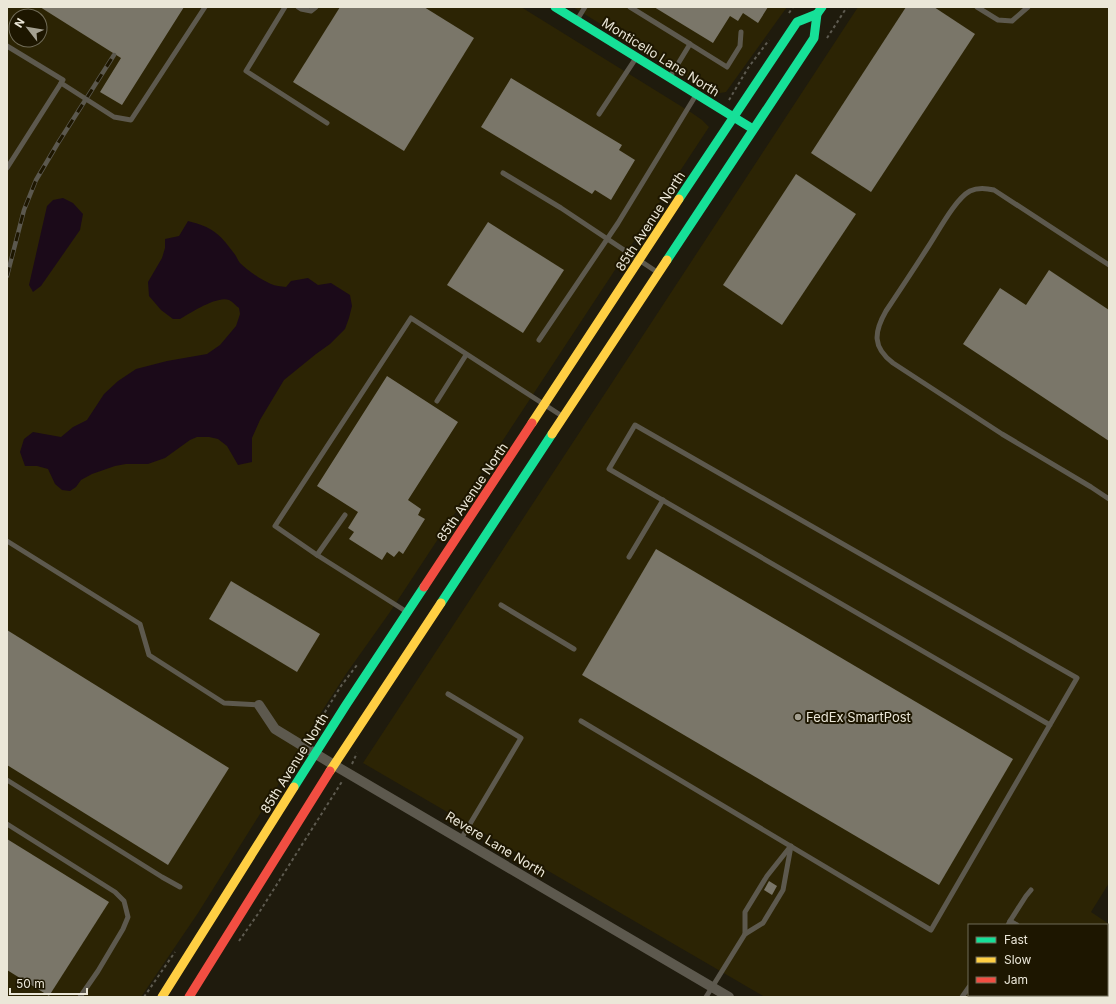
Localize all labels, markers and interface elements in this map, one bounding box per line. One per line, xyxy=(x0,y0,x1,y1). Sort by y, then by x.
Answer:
north arrow xyxy=(8,8,48,48)
street label: Monticello Lane North xyxy=(599,14,723,100)
text: N xyxy=(11,16,28,30)
street label: 85th Avenue North xyxy=(612,168,688,274)
street label: 85th Avenue North xyxy=(433,440,511,544)
place label: FedEx SmartPost xyxy=(806,709,911,725)
street label: 85th Avenue North xyxy=(257,710,331,816)
marker: FedEx SmartPost xyxy=(793,712,803,722)
street label: Revere Lane North xyxy=(443,808,549,880)
legend xyxy=(968,924,1108,996)
text: Fast xyxy=(1004,932,1028,947)
text: Slow xyxy=(1004,952,1032,967)
scale bar xyxy=(10,970,87,996)
text: Jam xyxy=(1004,972,1028,987)
text: 50 m xyxy=(16,976,45,991)

